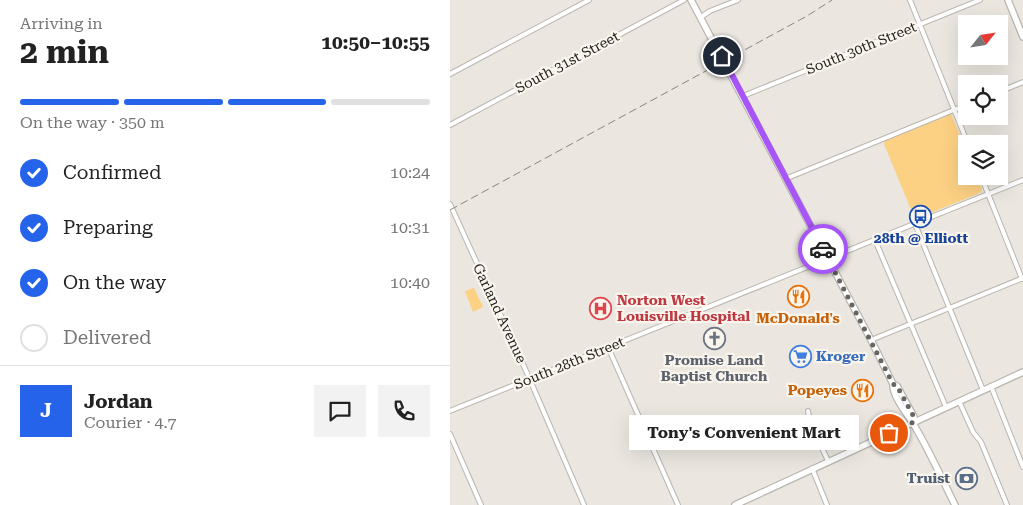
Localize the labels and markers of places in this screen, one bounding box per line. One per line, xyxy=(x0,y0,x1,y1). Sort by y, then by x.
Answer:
pin xyxy=(701,35,743,77)
bus stop icon: 28th @ Elliott xyxy=(909,204,933,228)
place label: 28th @ Elliott xyxy=(874,230,968,246)
restaurant icon: McDonald's xyxy=(786,284,810,308)
place label: Norton West Louisville Hospital xyxy=(617,292,751,324)
hospital icon: Norton West Louisville Hospital xyxy=(589,296,613,320)
place label: McDonald's xyxy=(756,310,840,326)
church icon: Promise Land Baptist Church xyxy=(702,326,726,350)
supermarket icon: Kroger xyxy=(788,344,812,368)
place label: Kroger xyxy=(816,348,866,364)
place label: Promise Land Baptist Church xyxy=(661,352,768,384)
restaurant icon: Popeyes xyxy=(851,378,875,402)
place label: Popeyes xyxy=(788,382,847,398)
pin xyxy=(868,412,910,454)
callout: Tony's Convenient Mart xyxy=(629,416,859,450)
bank icon: Truist xyxy=(954,466,978,490)
place label: Truist xyxy=(907,470,950,486)

